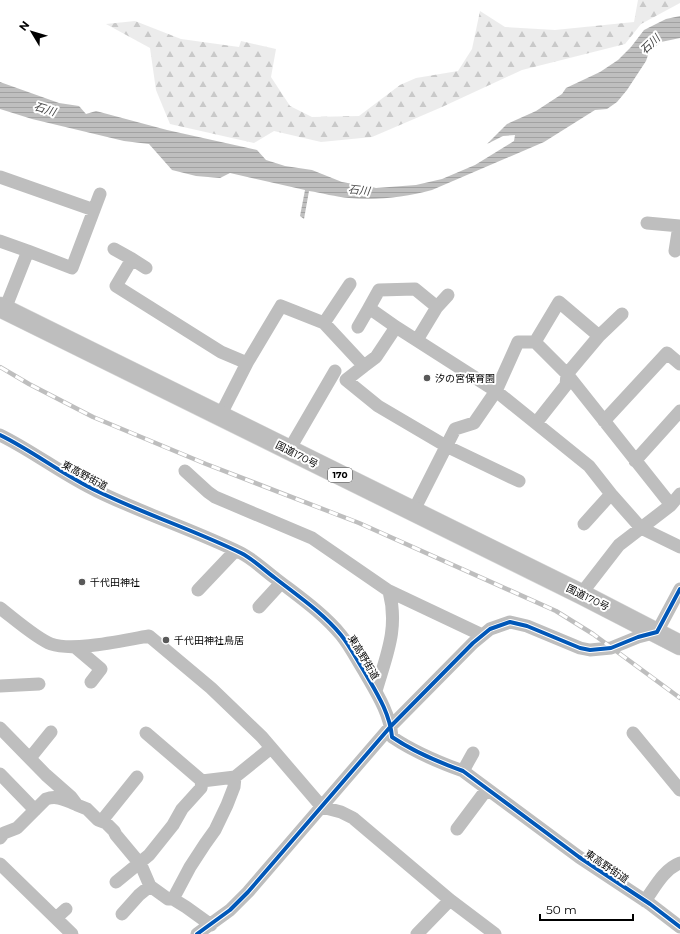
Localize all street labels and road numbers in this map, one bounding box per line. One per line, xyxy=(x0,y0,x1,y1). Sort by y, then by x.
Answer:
street label: 国道170号 xyxy=(273,438,320,471)
street label: 東高野街道 xyxy=(60,458,110,493)
road number: 170 xyxy=(328,468,352,482)
street label: 国道170号 xyxy=(564,582,611,613)
street label: 東高野街道 xyxy=(345,632,382,682)
street label: 東高野街道 xyxy=(582,847,631,886)

